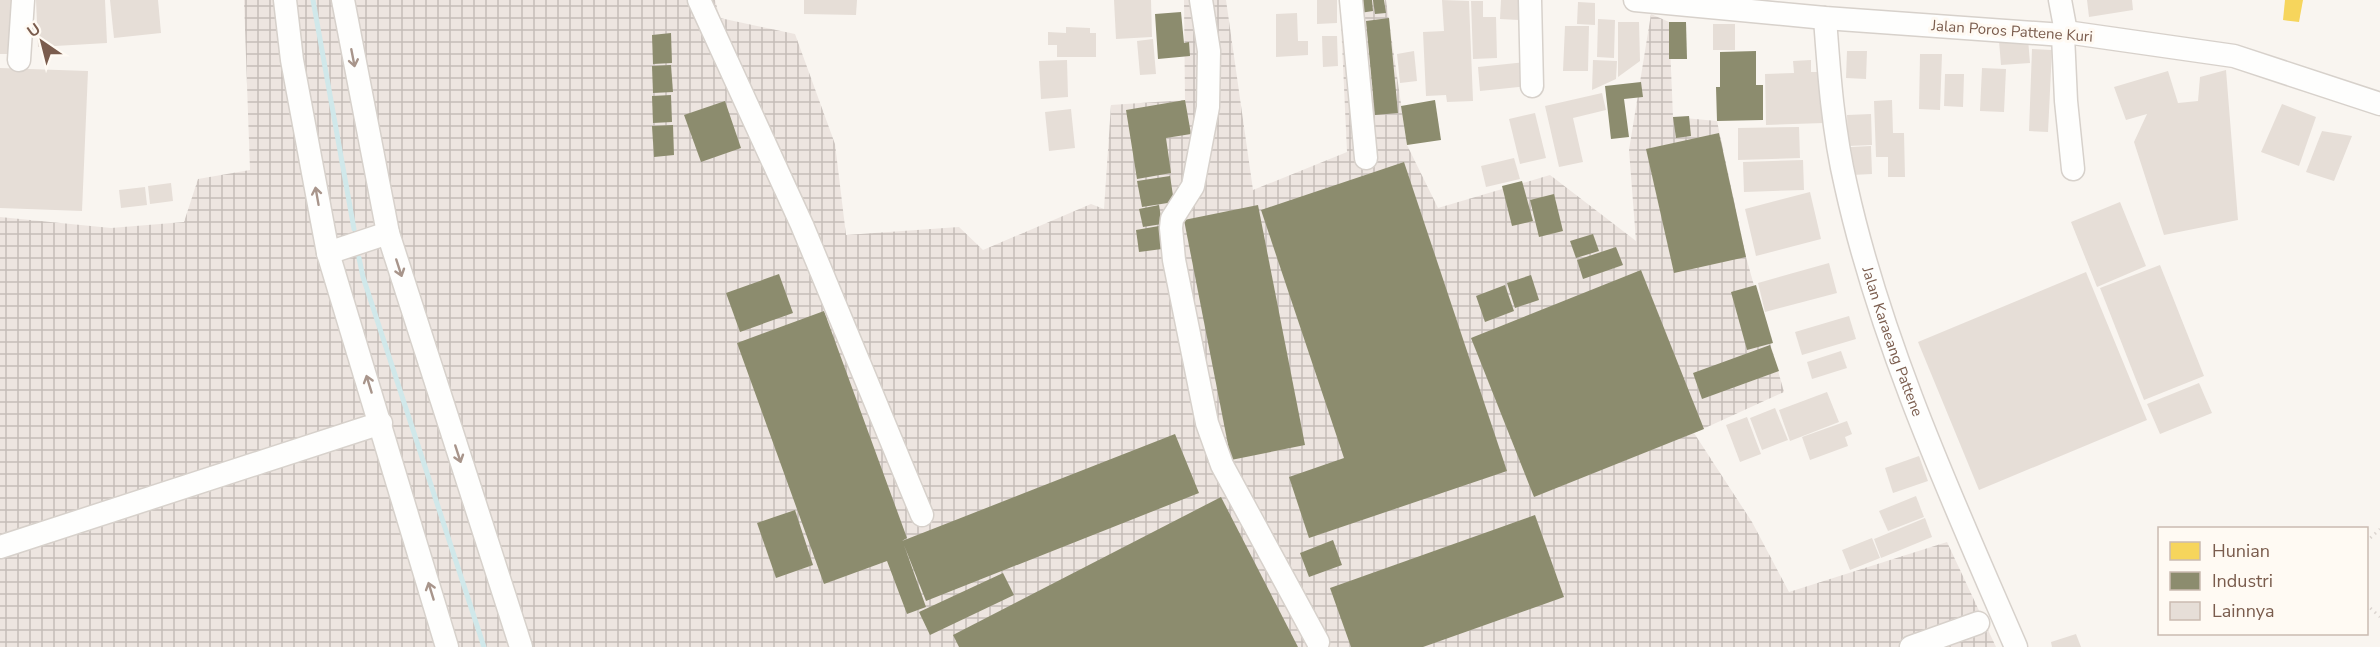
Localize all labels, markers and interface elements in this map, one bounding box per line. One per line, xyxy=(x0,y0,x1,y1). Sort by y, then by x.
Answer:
north arrow xyxy=(12,12,72,72)
street label: Jalan Poros Pattene Kuri xyxy=(1930,15,2093,47)
text: U xyxy=(23,18,45,43)
one-way arrow xyxy=(348,47,359,67)
one-way arrow xyxy=(311,187,322,207)
one-way arrow xyxy=(395,258,406,277)
street label: Jalan Karaeang Pattene xyxy=(1857,263,1928,419)
one-way arrow xyxy=(362,375,373,394)
one-way arrow xyxy=(454,444,465,463)
legend xyxy=(2158,527,2368,635)
text: Hunian xyxy=(2212,539,2270,563)
text: Industri xyxy=(2212,569,2273,593)
one-way arrow xyxy=(425,582,436,601)
text: Lainnya xyxy=(2212,599,2274,623)

